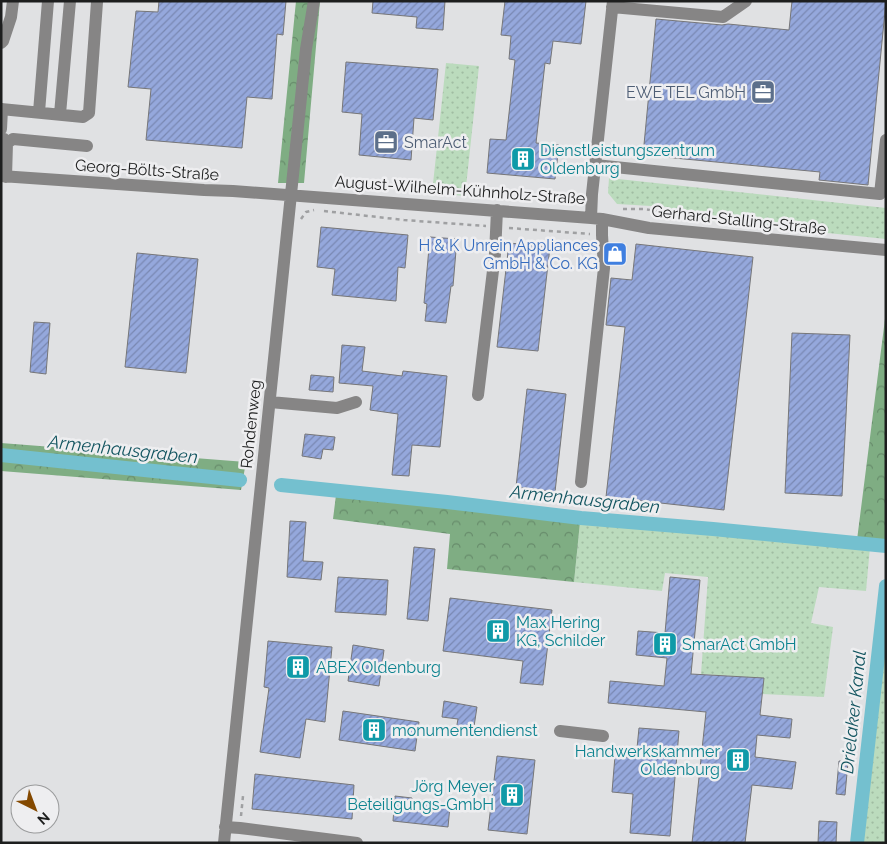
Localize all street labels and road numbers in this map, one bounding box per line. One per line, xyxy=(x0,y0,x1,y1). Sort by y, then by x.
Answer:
street label: Georg-Bölts-Straße xyxy=(74,155,220,185)
street label: August-Wilhelm-Kühnholz-Straße xyxy=(334,172,586,208)
street label: Gerhard-Stalling-Straße xyxy=(651,201,827,239)
street label: Rohdenweg xyxy=(237,378,265,470)

